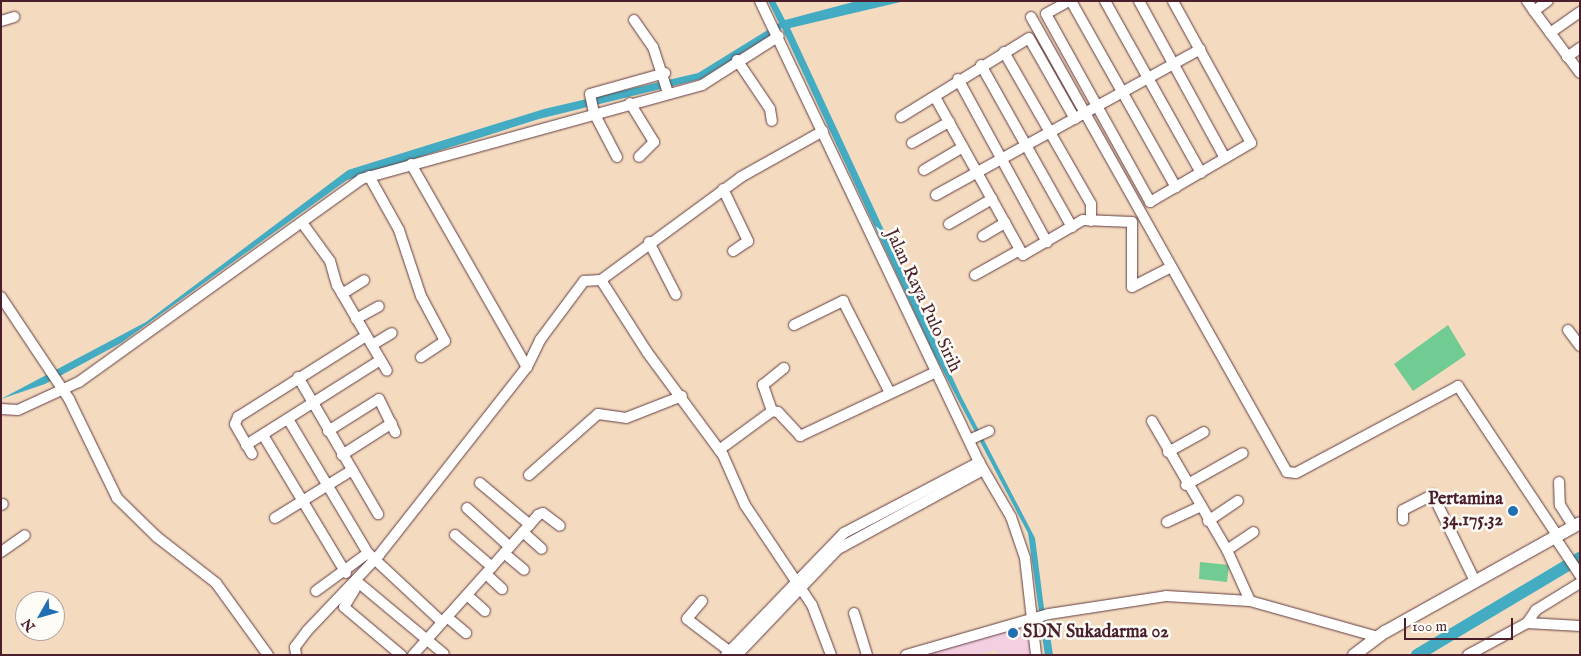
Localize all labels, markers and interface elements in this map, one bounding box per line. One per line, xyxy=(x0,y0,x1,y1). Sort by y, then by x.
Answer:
street label: Jalan Raya Pulo Sirih xyxy=(879,226,965,376)
place label: Pertamina 34.175.32 xyxy=(1428,490,1503,532)
marker: Pertamina 34.175.32 xyxy=(1507,505,1519,517)
north arrow xyxy=(15,591,65,641)
scale bar xyxy=(1406,608,1515,640)
text: N xyxy=(18,614,40,635)
text: 100 m xyxy=(1412,617,1447,636)
place label: SDN Sukadarma 02 xyxy=(1023,622,1169,644)
marker: SDN Sukadarma 02 xyxy=(1007,627,1019,639)

